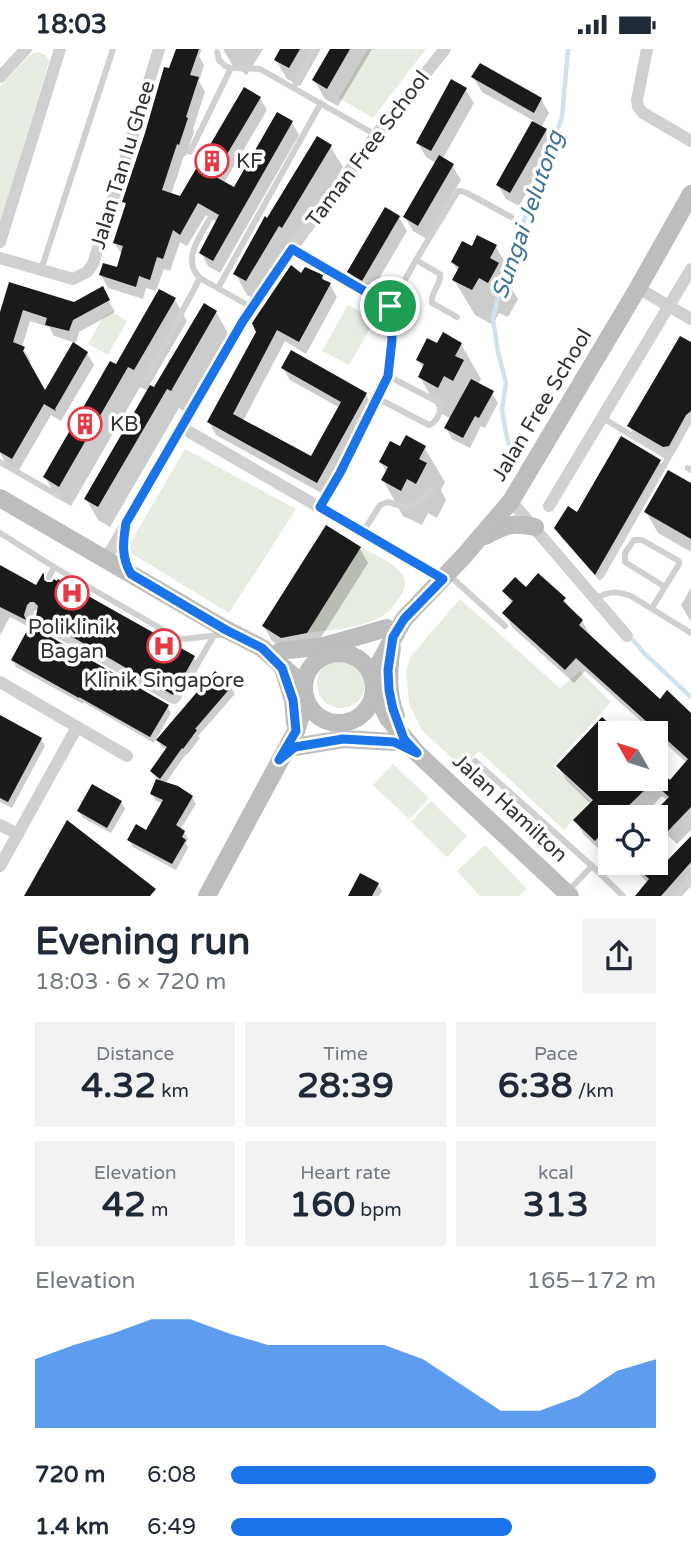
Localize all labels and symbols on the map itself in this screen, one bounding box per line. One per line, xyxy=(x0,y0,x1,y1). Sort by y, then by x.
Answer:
street label: Taman Free School xyxy=(301,66,435,232)
street label: Jalan Tan Iu Ghee xyxy=(86,78,160,252)
water label: Sungai Jelutong xyxy=(486,126,570,303)
building icon: KF xyxy=(193,142,231,180)
place label: KF xyxy=(236,149,263,174)
pin xyxy=(360,276,420,336)
street label: Jalan Free School xyxy=(487,324,597,486)
building icon: KB xyxy=(66,405,104,443)
place label: KB xyxy=(110,412,139,437)
hospital icon: Poliklinik Bagan xyxy=(53,574,91,612)
place label: Poliklinik Bagan xyxy=(28,615,116,664)
hospital icon: Klinik Singapore xyxy=(145,627,183,665)
place label: Klinik Singapore xyxy=(84,668,245,693)
north arrow xyxy=(598,721,668,791)
street label: Jalan Hamilton xyxy=(447,748,573,868)

